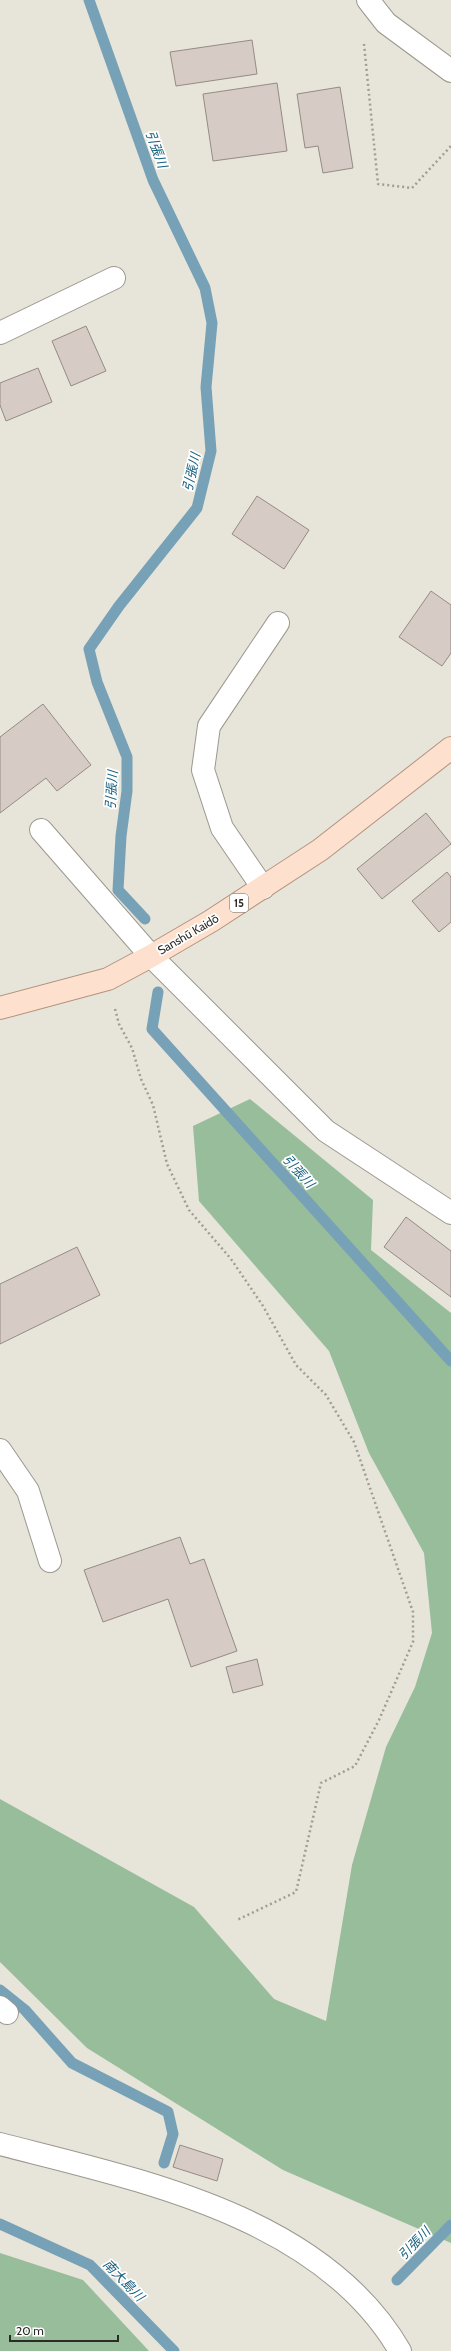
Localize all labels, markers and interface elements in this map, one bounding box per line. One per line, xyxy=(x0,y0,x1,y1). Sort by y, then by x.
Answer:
water label: 引張川 xyxy=(143,128,172,172)
water label: 引張川 xyxy=(179,449,204,493)
water label: 引張川 xyxy=(102,768,120,810)
road number: 15 xyxy=(230,894,248,912)
street label: Sanshū Kaidō xyxy=(155,910,222,958)
water label: 引張川 xyxy=(280,1151,319,1192)
water label: 引張川 xyxy=(395,2222,435,2263)
water label: 南大島川 xyxy=(100,2256,149,2306)
scale bar xyxy=(10,2317,118,2343)
text: 20 m xyxy=(16,2323,44,2338)

